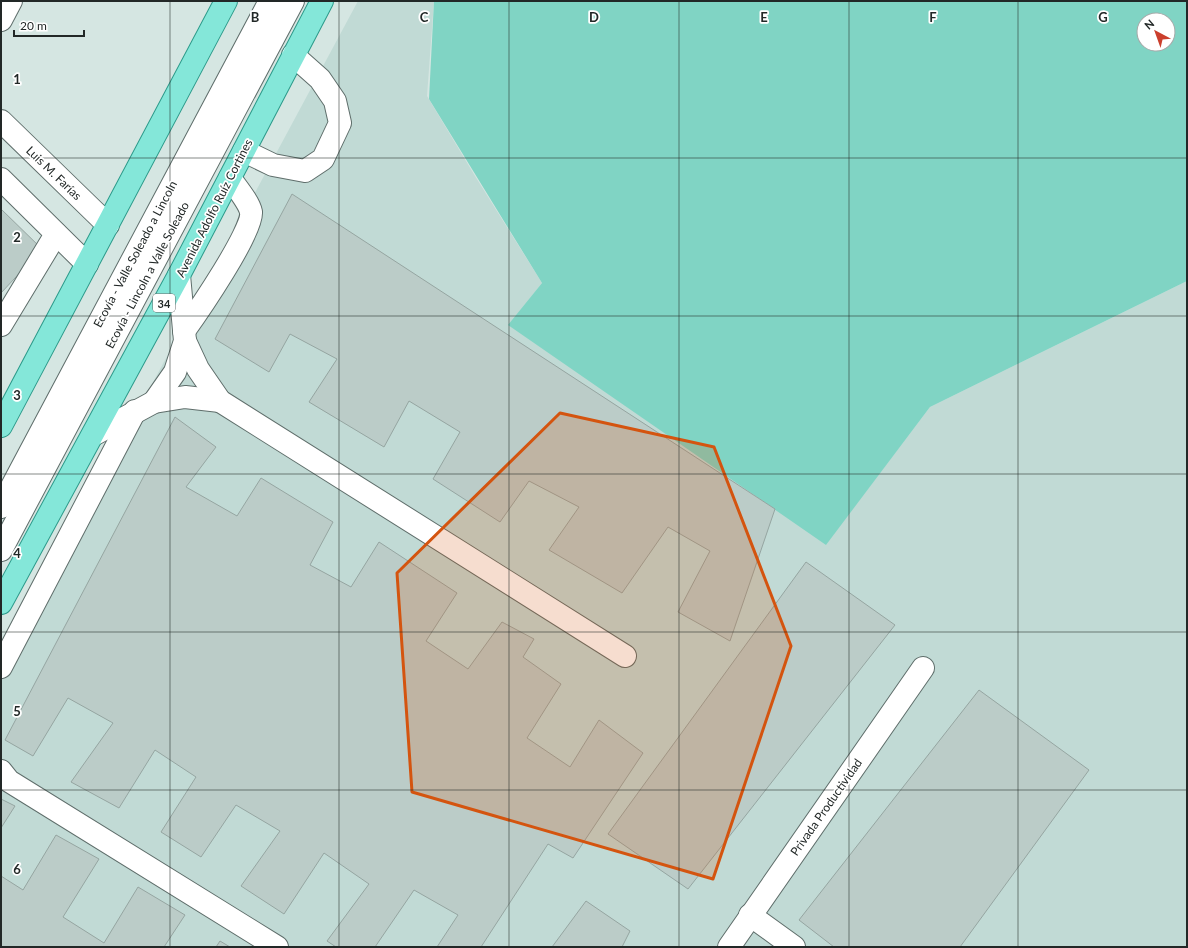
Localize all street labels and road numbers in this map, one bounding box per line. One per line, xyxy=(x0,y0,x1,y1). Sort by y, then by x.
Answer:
street label: Avenida Adolfo Ruíz Cortines xyxy=(173,136,255,280)
street label: Luis M. Farías xyxy=(23,143,85,203)
street label: Ecovía - Valle Soleado a Lincoln xyxy=(90,178,180,330)
street label: Ecovía - Lincoln a Valle Soleado xyxy=(102,199,192,351)
road number: 34 xyxy=(153,294,175,312)
street label: Privada Productividad xyxy=(787,756,865,858)

